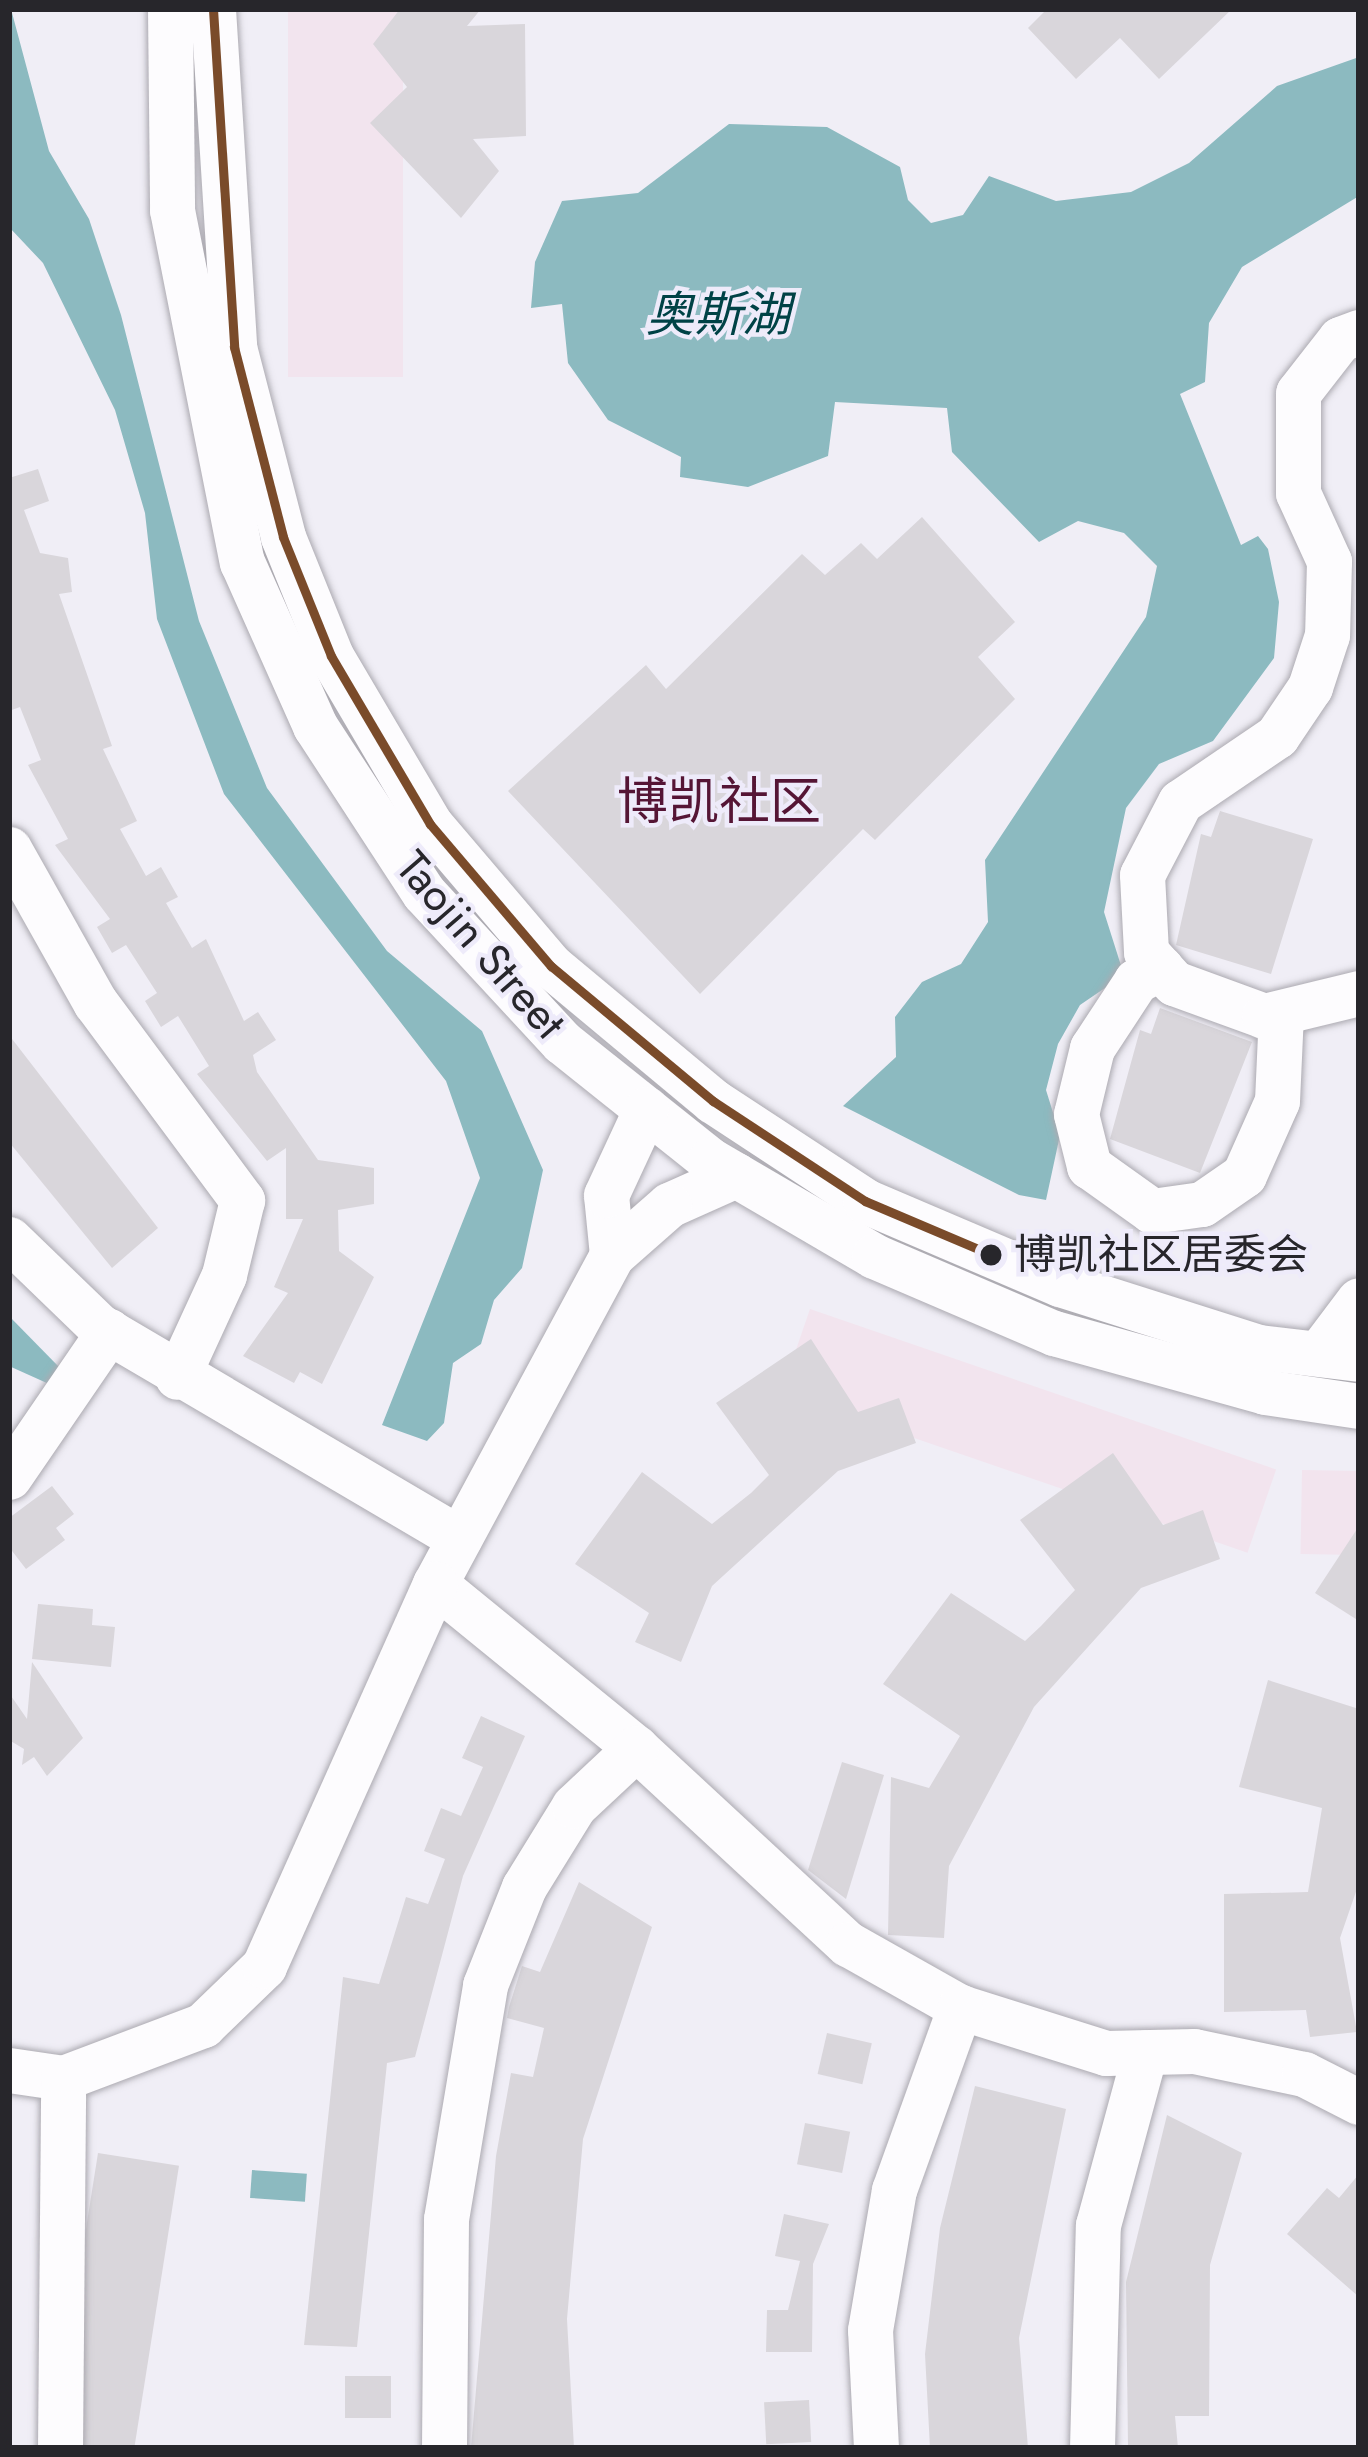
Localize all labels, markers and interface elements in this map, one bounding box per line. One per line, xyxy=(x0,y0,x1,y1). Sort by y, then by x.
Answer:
water label: 奥斯湖 xyxy=(646,286,790,344)
district label: 博凯社区 xyxy=(617,770,821,832)
street label: Taojin Street xyxy=(385,840,577,1050)
place label: 博凯社区居委会 xyxy=(1014,1230,1308,1280)
marker: 博凯社区居委会 xyxy=(980,1244,1002,1266)

